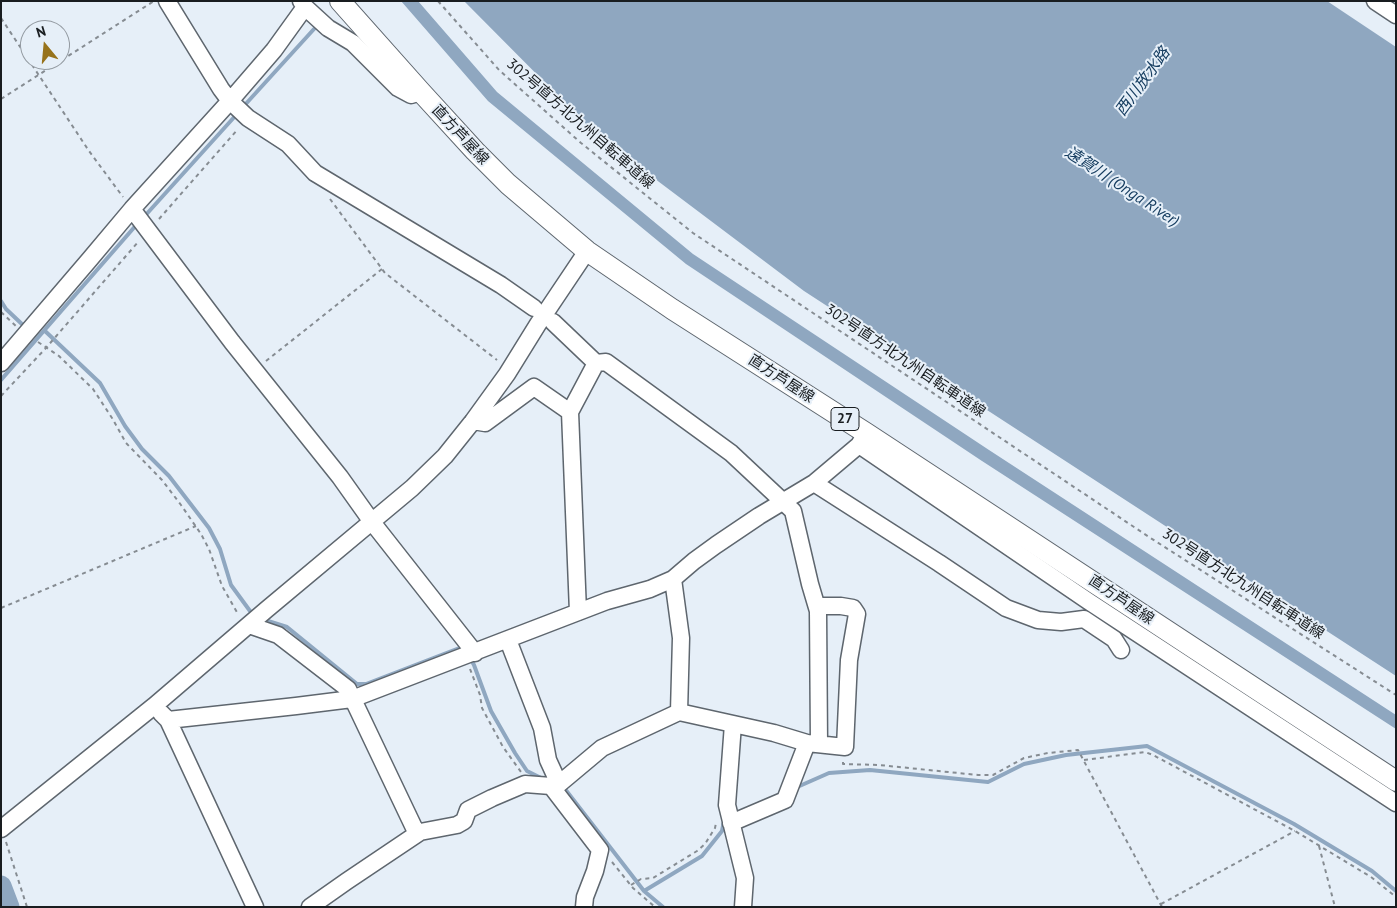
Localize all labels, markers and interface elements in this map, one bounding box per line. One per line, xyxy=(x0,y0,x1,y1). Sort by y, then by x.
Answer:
north arrow xyxy=(20,20,70,70)
text: N xyxy=(34,22,48,42)
water label: 西川放水路 xyxy=(1112,44,1174,120)
street label: 302号直方北九州自転車道線 xyxy=(503,55,657,193)
street label: 直方芦屋線 xyxy=(428,101,492,169)
water label: 遠賀川 (Onga River) xyxy=(1061,143,1183,231)
street label: 302号直方北九州自転車道線 xyxy=(821,301,989,421)
street label: 直方芦屋線 xyxy=(745,351,817,407)
road number: 27 xyxy=(831,408,859,430)
street label: 302号直方北九州自転車道線 xyxy=(1159,525,1327,643)
street label: 直方芦屋線 xyxy=(1085,572,1157,628)

